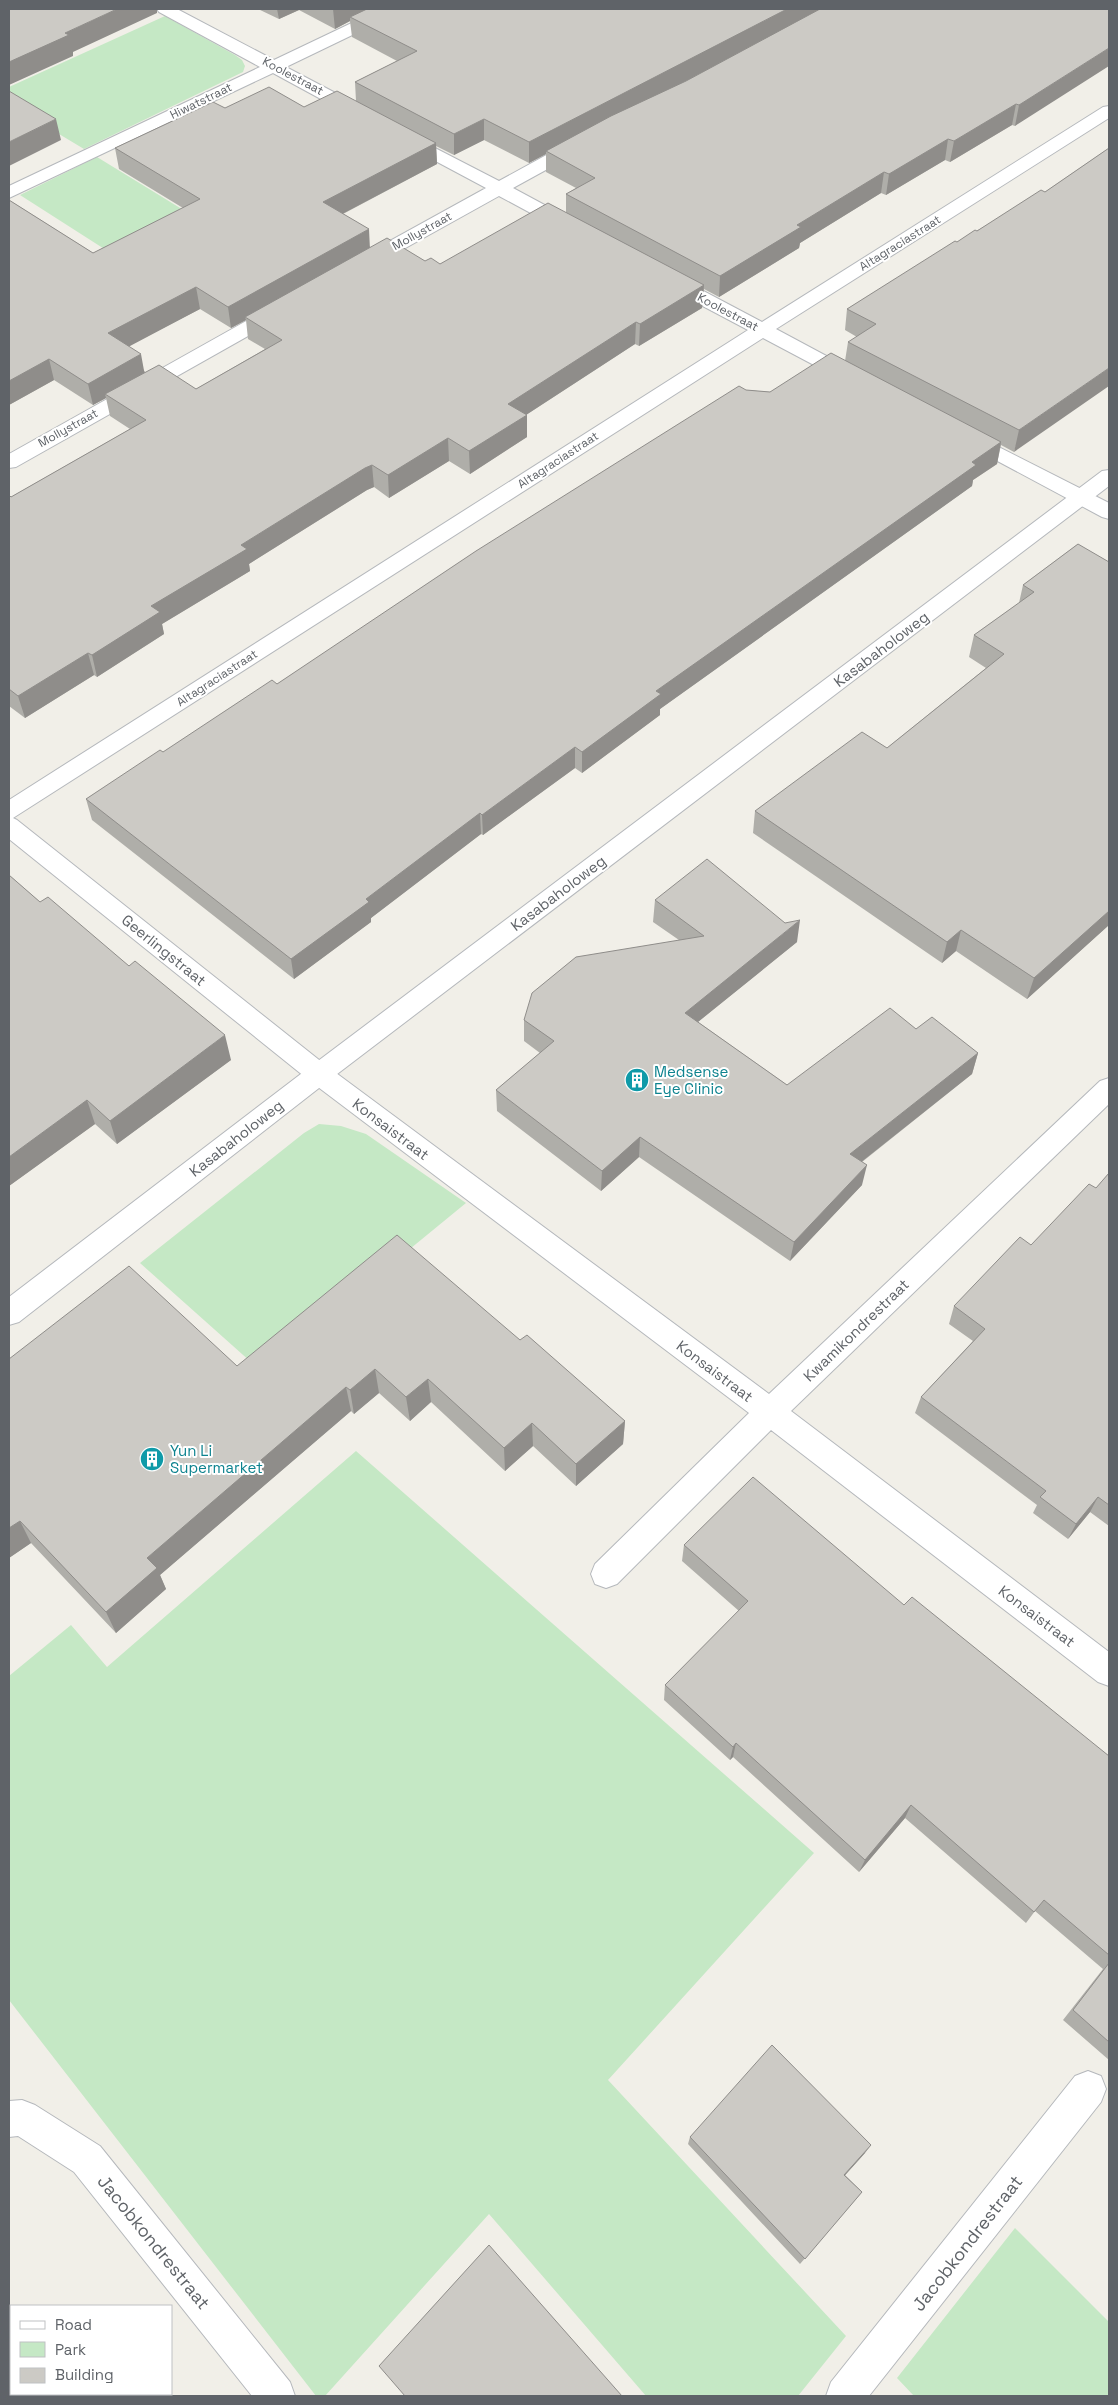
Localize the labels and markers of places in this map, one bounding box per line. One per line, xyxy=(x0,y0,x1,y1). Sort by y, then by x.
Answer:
place label: Medsense Eye Clinic xyxy=(654,1062,728,1098)
building icon: Medsense Eye Clinic xyxy=(624,1067,650,1093)
place label: Yun Li Supermarket xyxy=(170,1441,263,1477)
building icon: Yun Li Supermarket xyxy=(139,1446,165,1472)

